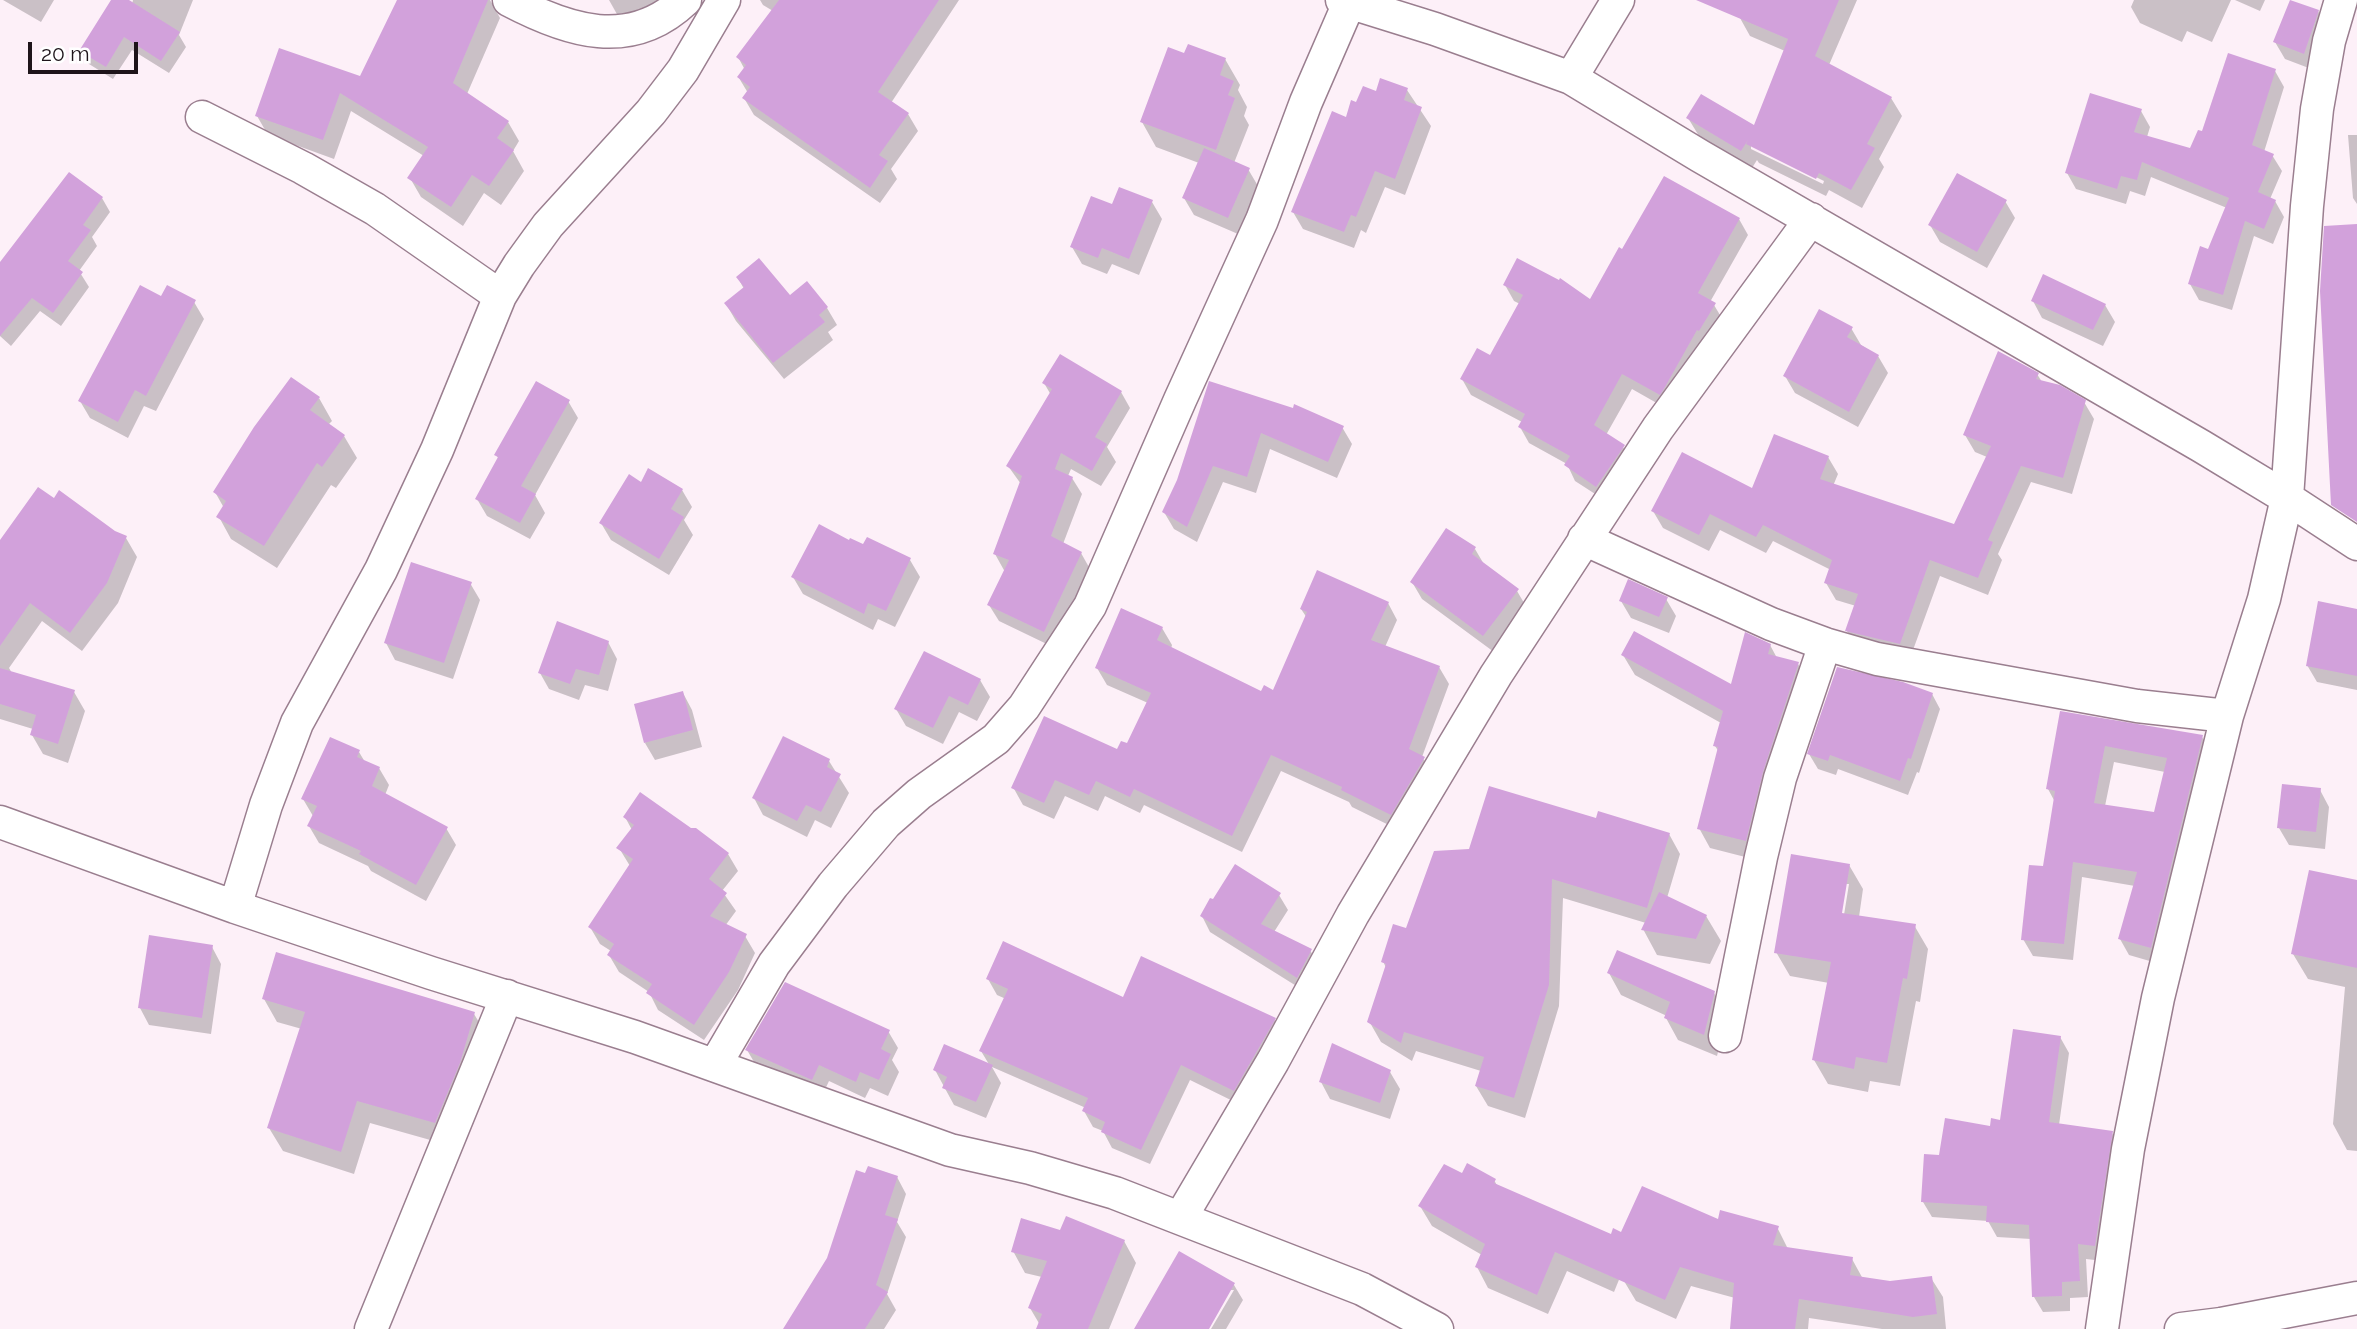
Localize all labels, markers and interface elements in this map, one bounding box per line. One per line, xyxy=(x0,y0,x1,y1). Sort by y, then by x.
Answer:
scale bar xyxy=(32,28,142,72)
text: 20 m xyxy=(41,41,89,66)

